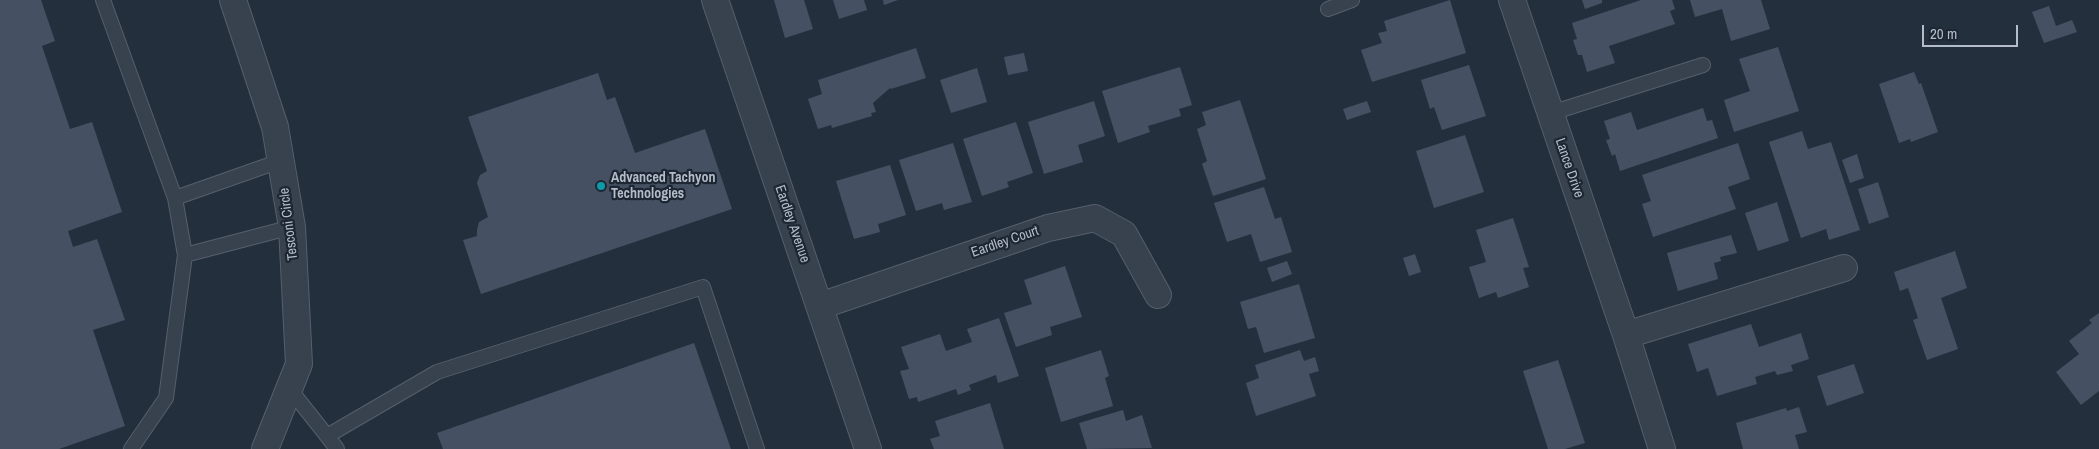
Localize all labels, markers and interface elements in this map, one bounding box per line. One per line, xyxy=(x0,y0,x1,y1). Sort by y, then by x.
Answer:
scale bar xyxy=(1924,15,2020,47)
text: 20 m xyxy=(1930,23,1957,44)
street label: Lance Drive xyxy=(1551,136,1587,200)
place label: Advanced Tachyon Technologies xyxy=(611,170,715,202)
marker: Advanced Tachyon Technologies xyxy=(595,180,607,192)
street label: Eardley Avenue xyxy=(771,183,813,265)
street label: Tesconi Circle xyxy=(276,187,302,261)
street label: Eardley Court xyxy=(969,223,1041,261)

